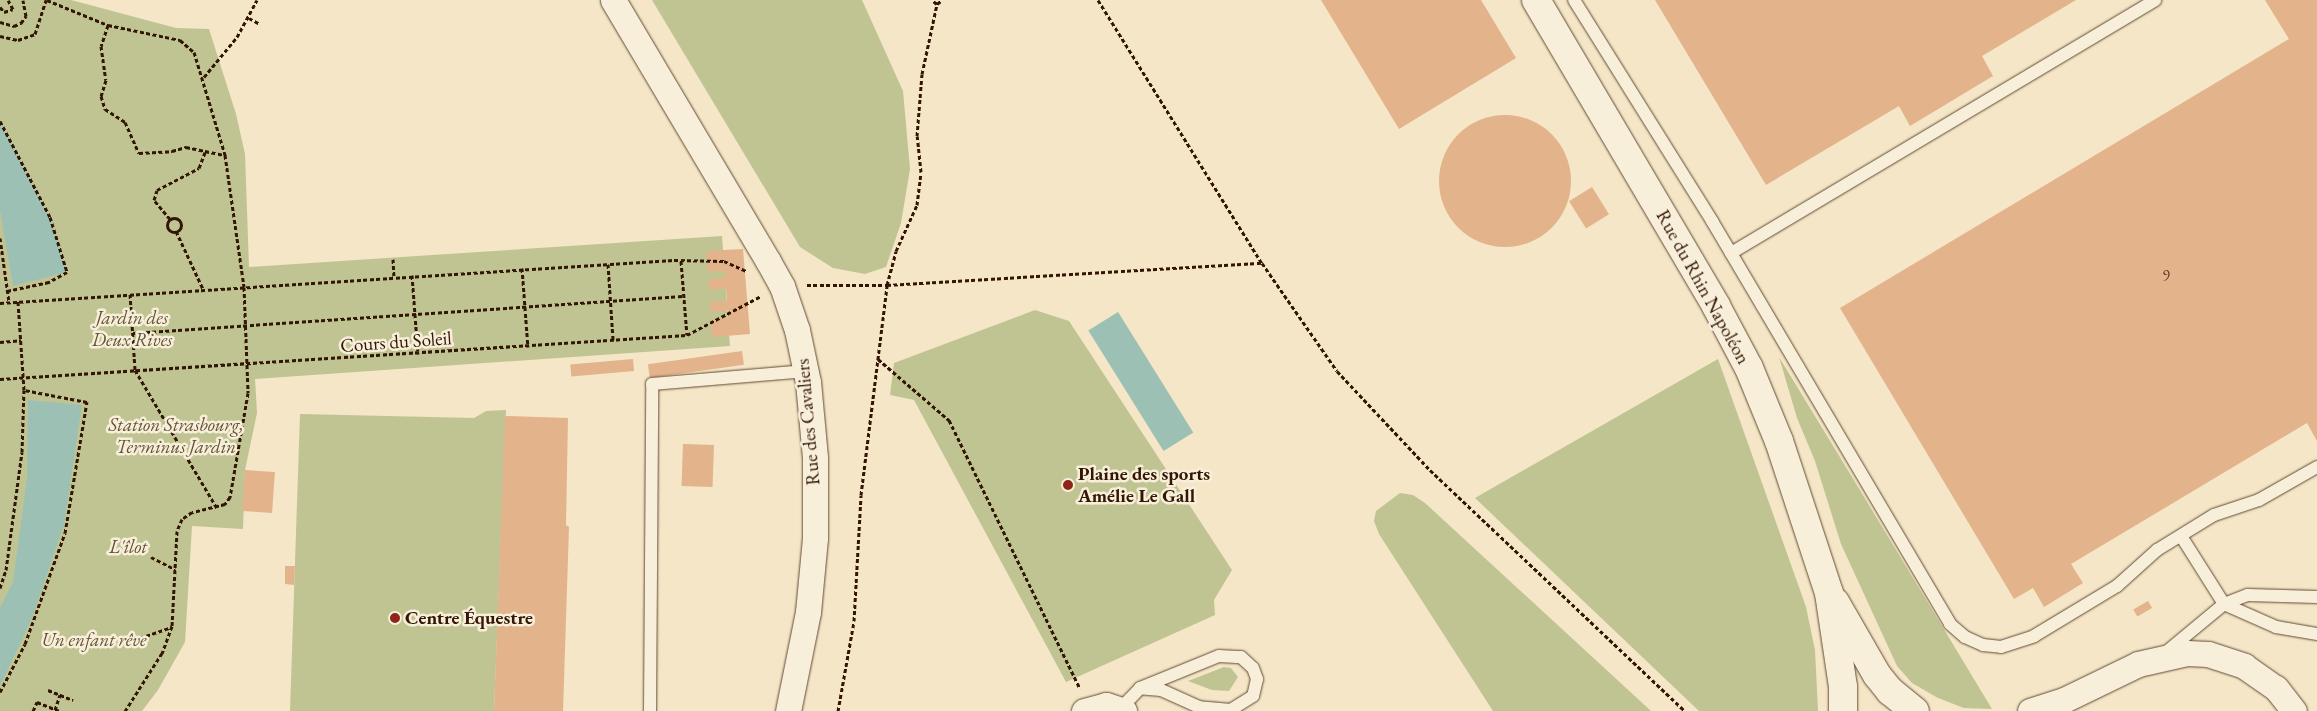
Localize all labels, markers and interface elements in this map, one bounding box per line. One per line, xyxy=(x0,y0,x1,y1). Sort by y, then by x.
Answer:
street label: Rue du Rhin Napoléon xyxy=(1651,206,1755,368)
house number: 9 xyxy=(2162,266,2170,286)
park label: Jardin des Deux Rives xyxy=(92,307,172,351)
street label: Cours du Soleil xyxy=(339,327,453,357)
street label: Rue des Cavaliers xyxy=(791,358,825,486)
park label: Station Strasbourg, Terminus Jardin xyxy=(109,414,243,458)
place label: Plaine des sports Amélie Le Gall xyxy=(1078,463,1210,507)
marker: Plaine des sports Amélie Le Gall xyxy=(1062,479,1074,491)
park label: L'îlot xyxy=(109,536,147,558)
place label: Centre Équestre xyxy=(405,607,533,629)
marker: Centre Équestre xyxy=(389,612,401,624)
park label: Un enfant rêve xyxy=(41,629,147,651)

